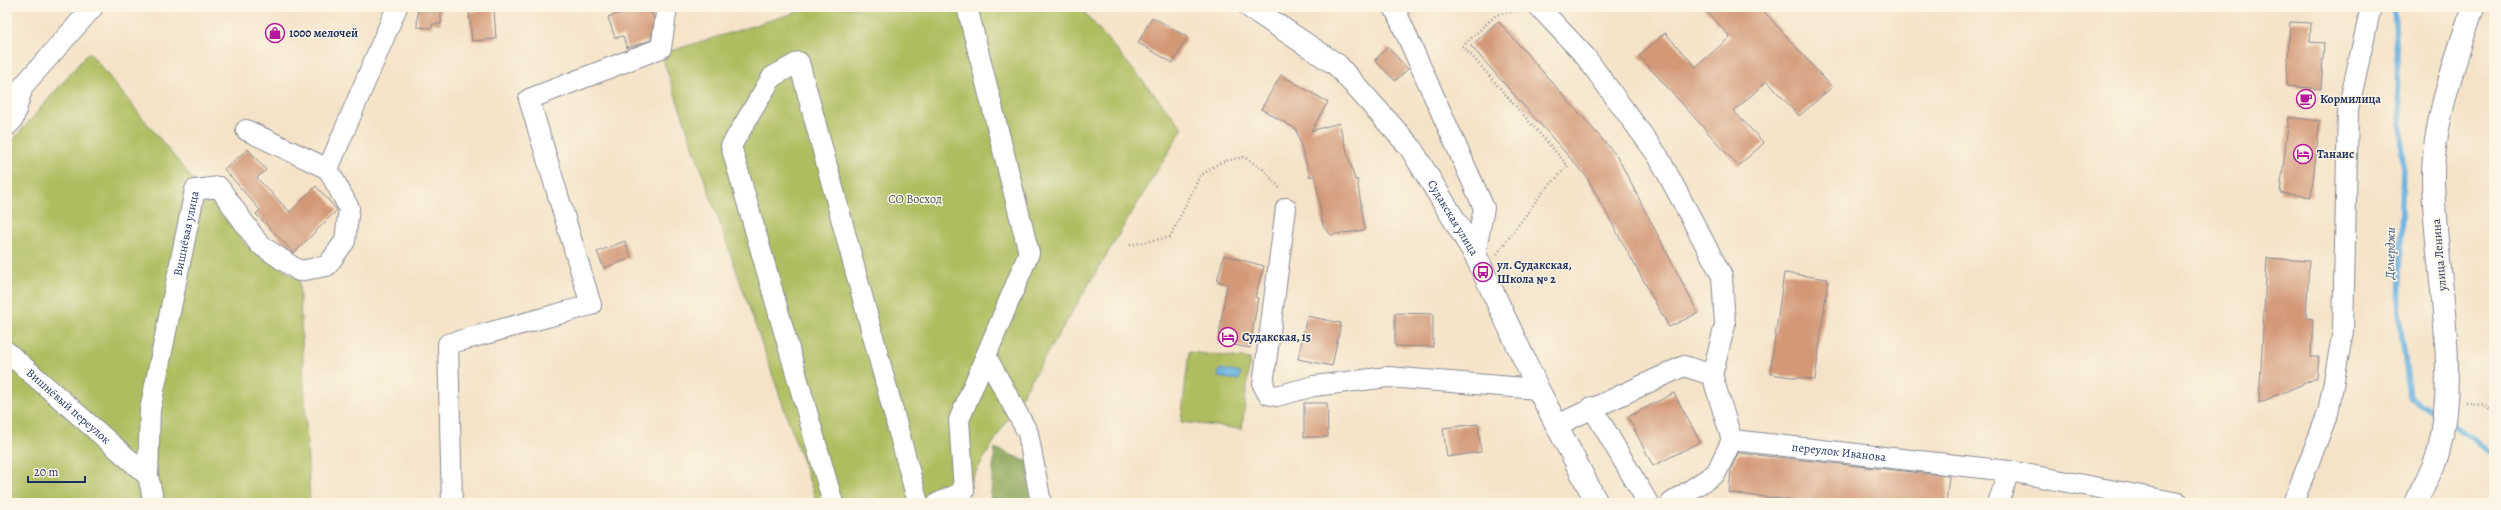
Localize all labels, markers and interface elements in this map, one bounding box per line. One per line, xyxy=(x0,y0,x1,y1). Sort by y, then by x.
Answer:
shop icon: 1000 мелочей xyxy=(264,22,286,44)
place label: 1000 мелочей xyxy=(289,25,358,41)
cafe icon: Кормилица xyxy=(2295,88,2317,110)
place label: Кормилица xyxy=(2320,91,2381,107)
hotel icon: Танаис xyxy=(2292,143,2314,165)
place label: Танаис xyxy=(2317,146,2354,162)
street label: Судакская улица xyxy=(1424,177,1482,259)
street label: Вишнёвая улица xyxy=(170,189,203,277)
park label: СО Восход xyxy=(888,191,942,207)
street label: улица Ленина xyxy=(2428,218,2450,293)
water label: Демерджи xyxy=(2381,226,2399,280)
place label: ул. Судакская, Школа № 2 xyxy=(1496,257,1572,287)
bus stop icon: ул. Судакская, Школа № 2 xyxy=(1472,261,1494,283)
hotel icon: Судакская, 15 xyxy=(1217,326,1239,348)
place label: Судакская, 15 xyxy=(1242,329,1311,345)
street label: Вишнёвый переулок xyxy=(23,365,114,448)
street label: переулок Иванова xyxy=(1791,439,1887,465)
scale bar xyxy=(28,458,85,484)
text: 20 m xyxy=(34,464,58,480)

